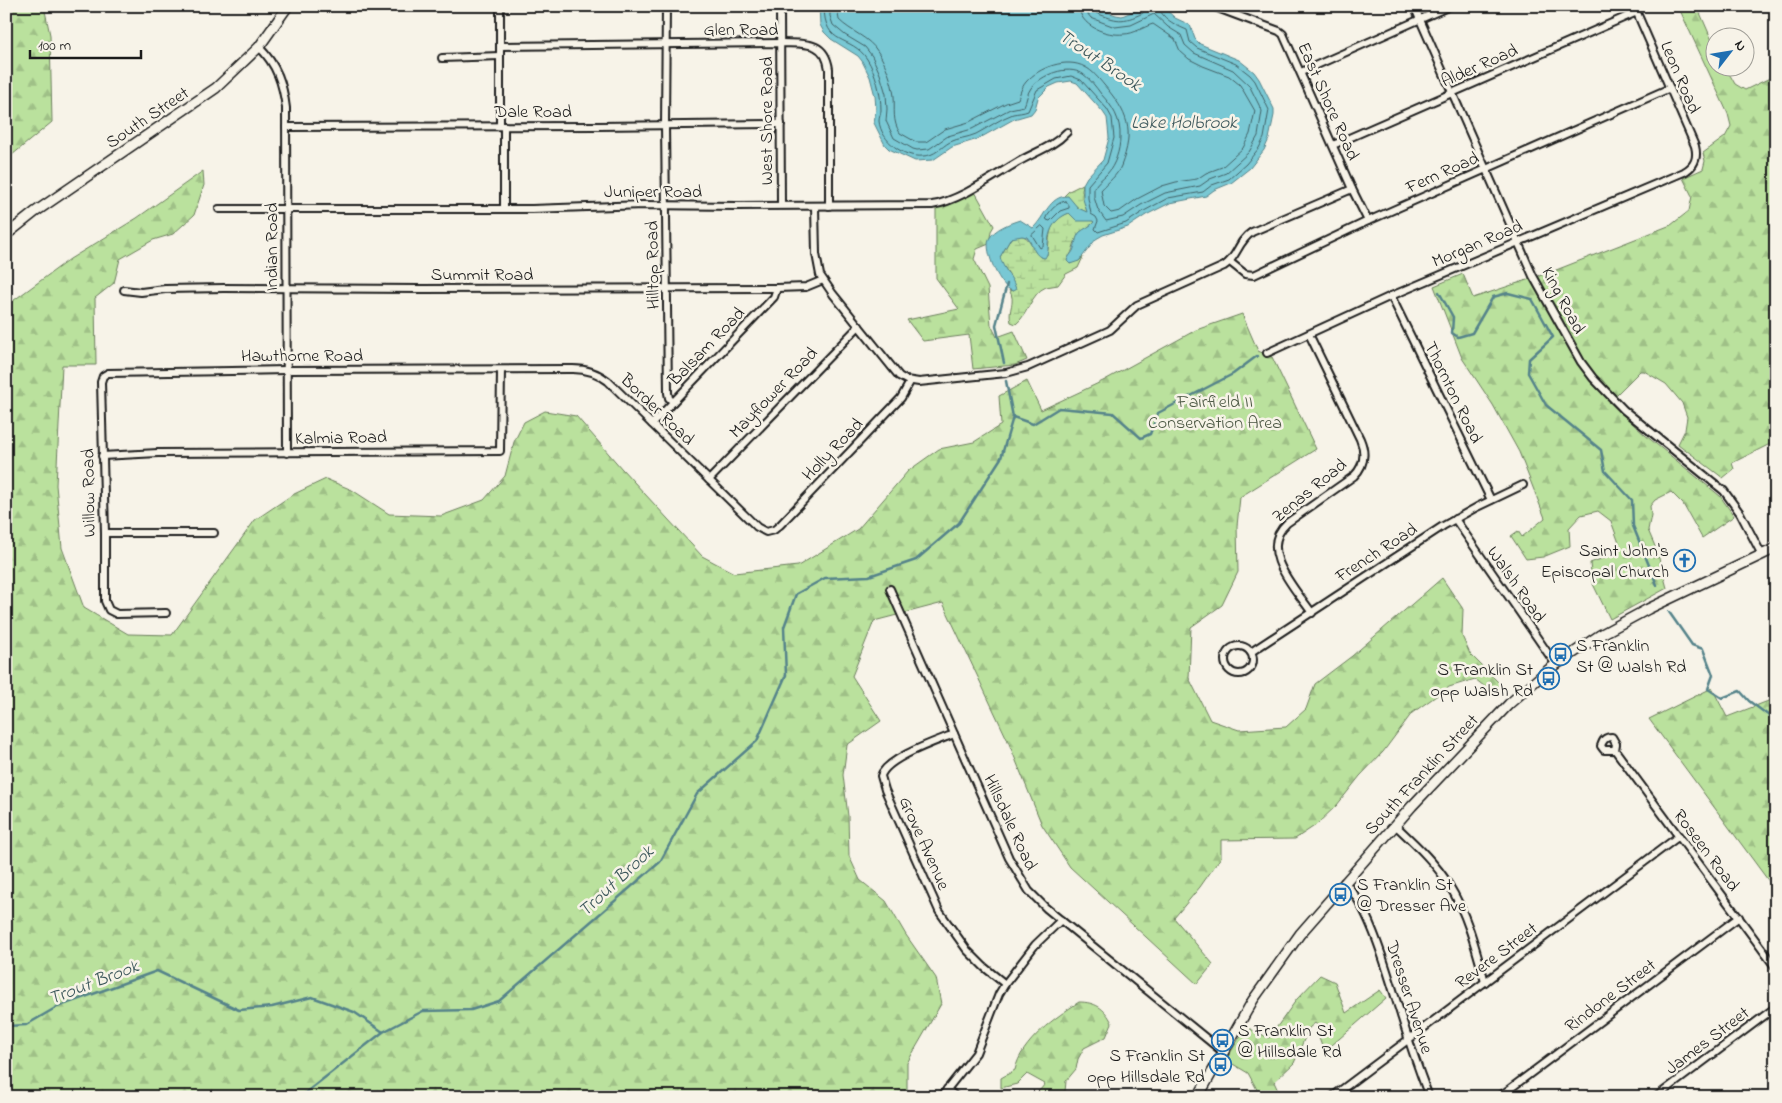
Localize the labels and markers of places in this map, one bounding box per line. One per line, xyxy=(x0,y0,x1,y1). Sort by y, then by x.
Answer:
place label: Saint John's Episcopal Church xyxy=(1541,539,1669,586)
church icon: Saint John's Episcopal Church xyxy=(1673,548,1697,572)
place label: S Franklin St @ Walsh Rd xyxy=(1576,634,1686,681)
bus stop icon: S Franklin St @ Walsh Rd xyxy=(1548,643,1572,667)
place label: S Franklin St opp Walsh Rd xyxy=(1431,658,1533,705)
bus stop icon: S Franklin St opp Walsh Rd xyxy=(1537,667,1561,691)
place label: S Franklin St @ Dresser Ave xyxy=(1357,873,1467,920)
bus stop icon: S Franklin St @ Dresser Ave xyxy=(1329,882,1353,906)
place label: S Franklin St @ Hillsdale Rd xyxy=(1238,1019,1342,1066)
bus stop icon: S Franklin St @ Hillsdale Rd xyxy=(1210,1028,1234,1052)
place label: S Franklin St opp Hillsdale Rd xyxy=(1087,1044,1205,1091)
bus stop icon: S Franklin St opp Hillsdale Rd xyxy=(1209,1053,1233,1077)

